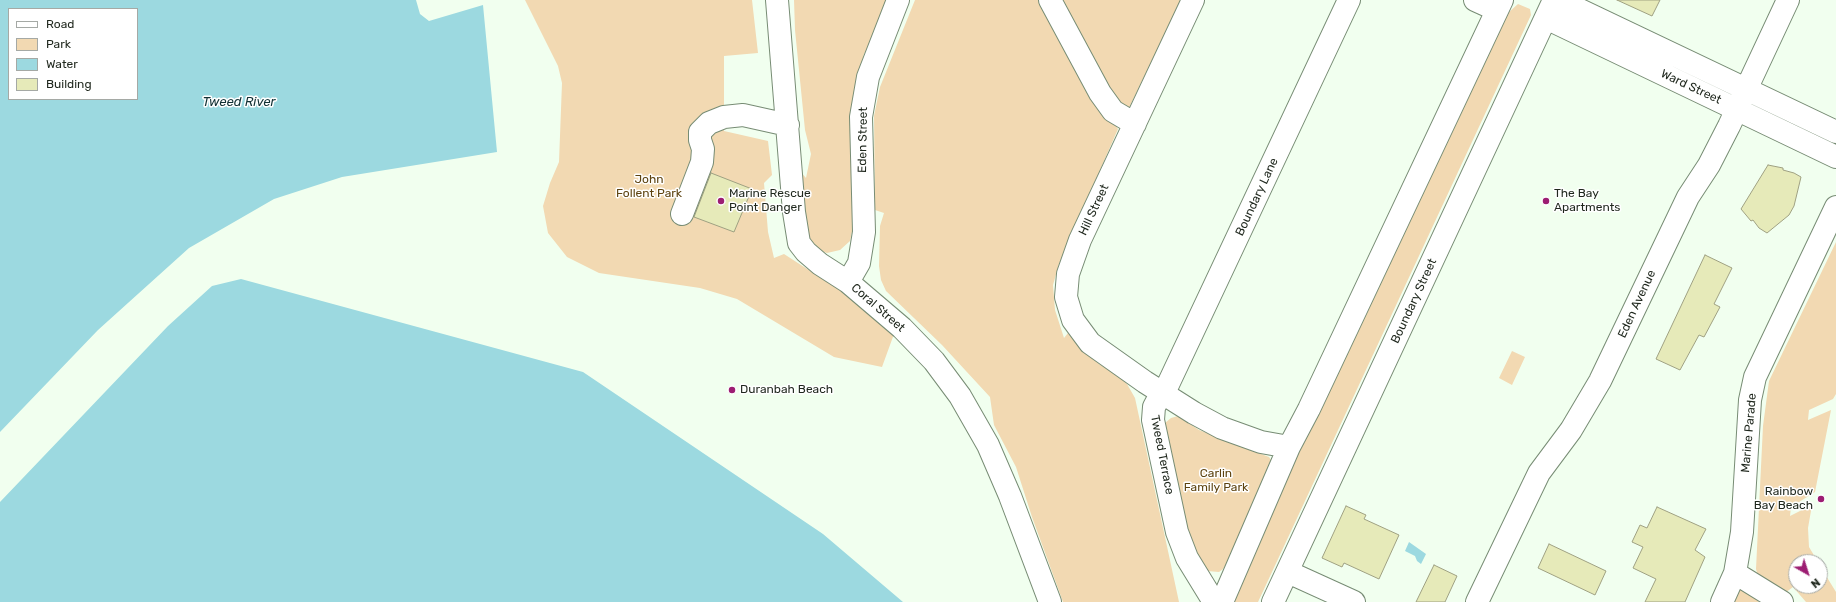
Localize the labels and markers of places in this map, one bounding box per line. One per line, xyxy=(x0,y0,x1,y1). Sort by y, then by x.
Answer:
place label: Marine Rescue Point Danger xyxy=(729,187,811,215)
place label: The Bay Apartments xyxy=(1554,187,1620,215)
marker: Marine Rescue Point Danger xyxy=(716,196,726,206)
marker: The Bay Apartments xyxy=(1541,196,1551,206)
place label: Duranbah Beach xyxy=(740,383,833,397)
marker: Duranbah Beach xyxy=(727,385,737,395)
place label: Rainbow Bay Beach xyxy=(1754,485,1813,513)
marker: Rainbow Bay Beach xyxy=(1816,494,1826,504)

